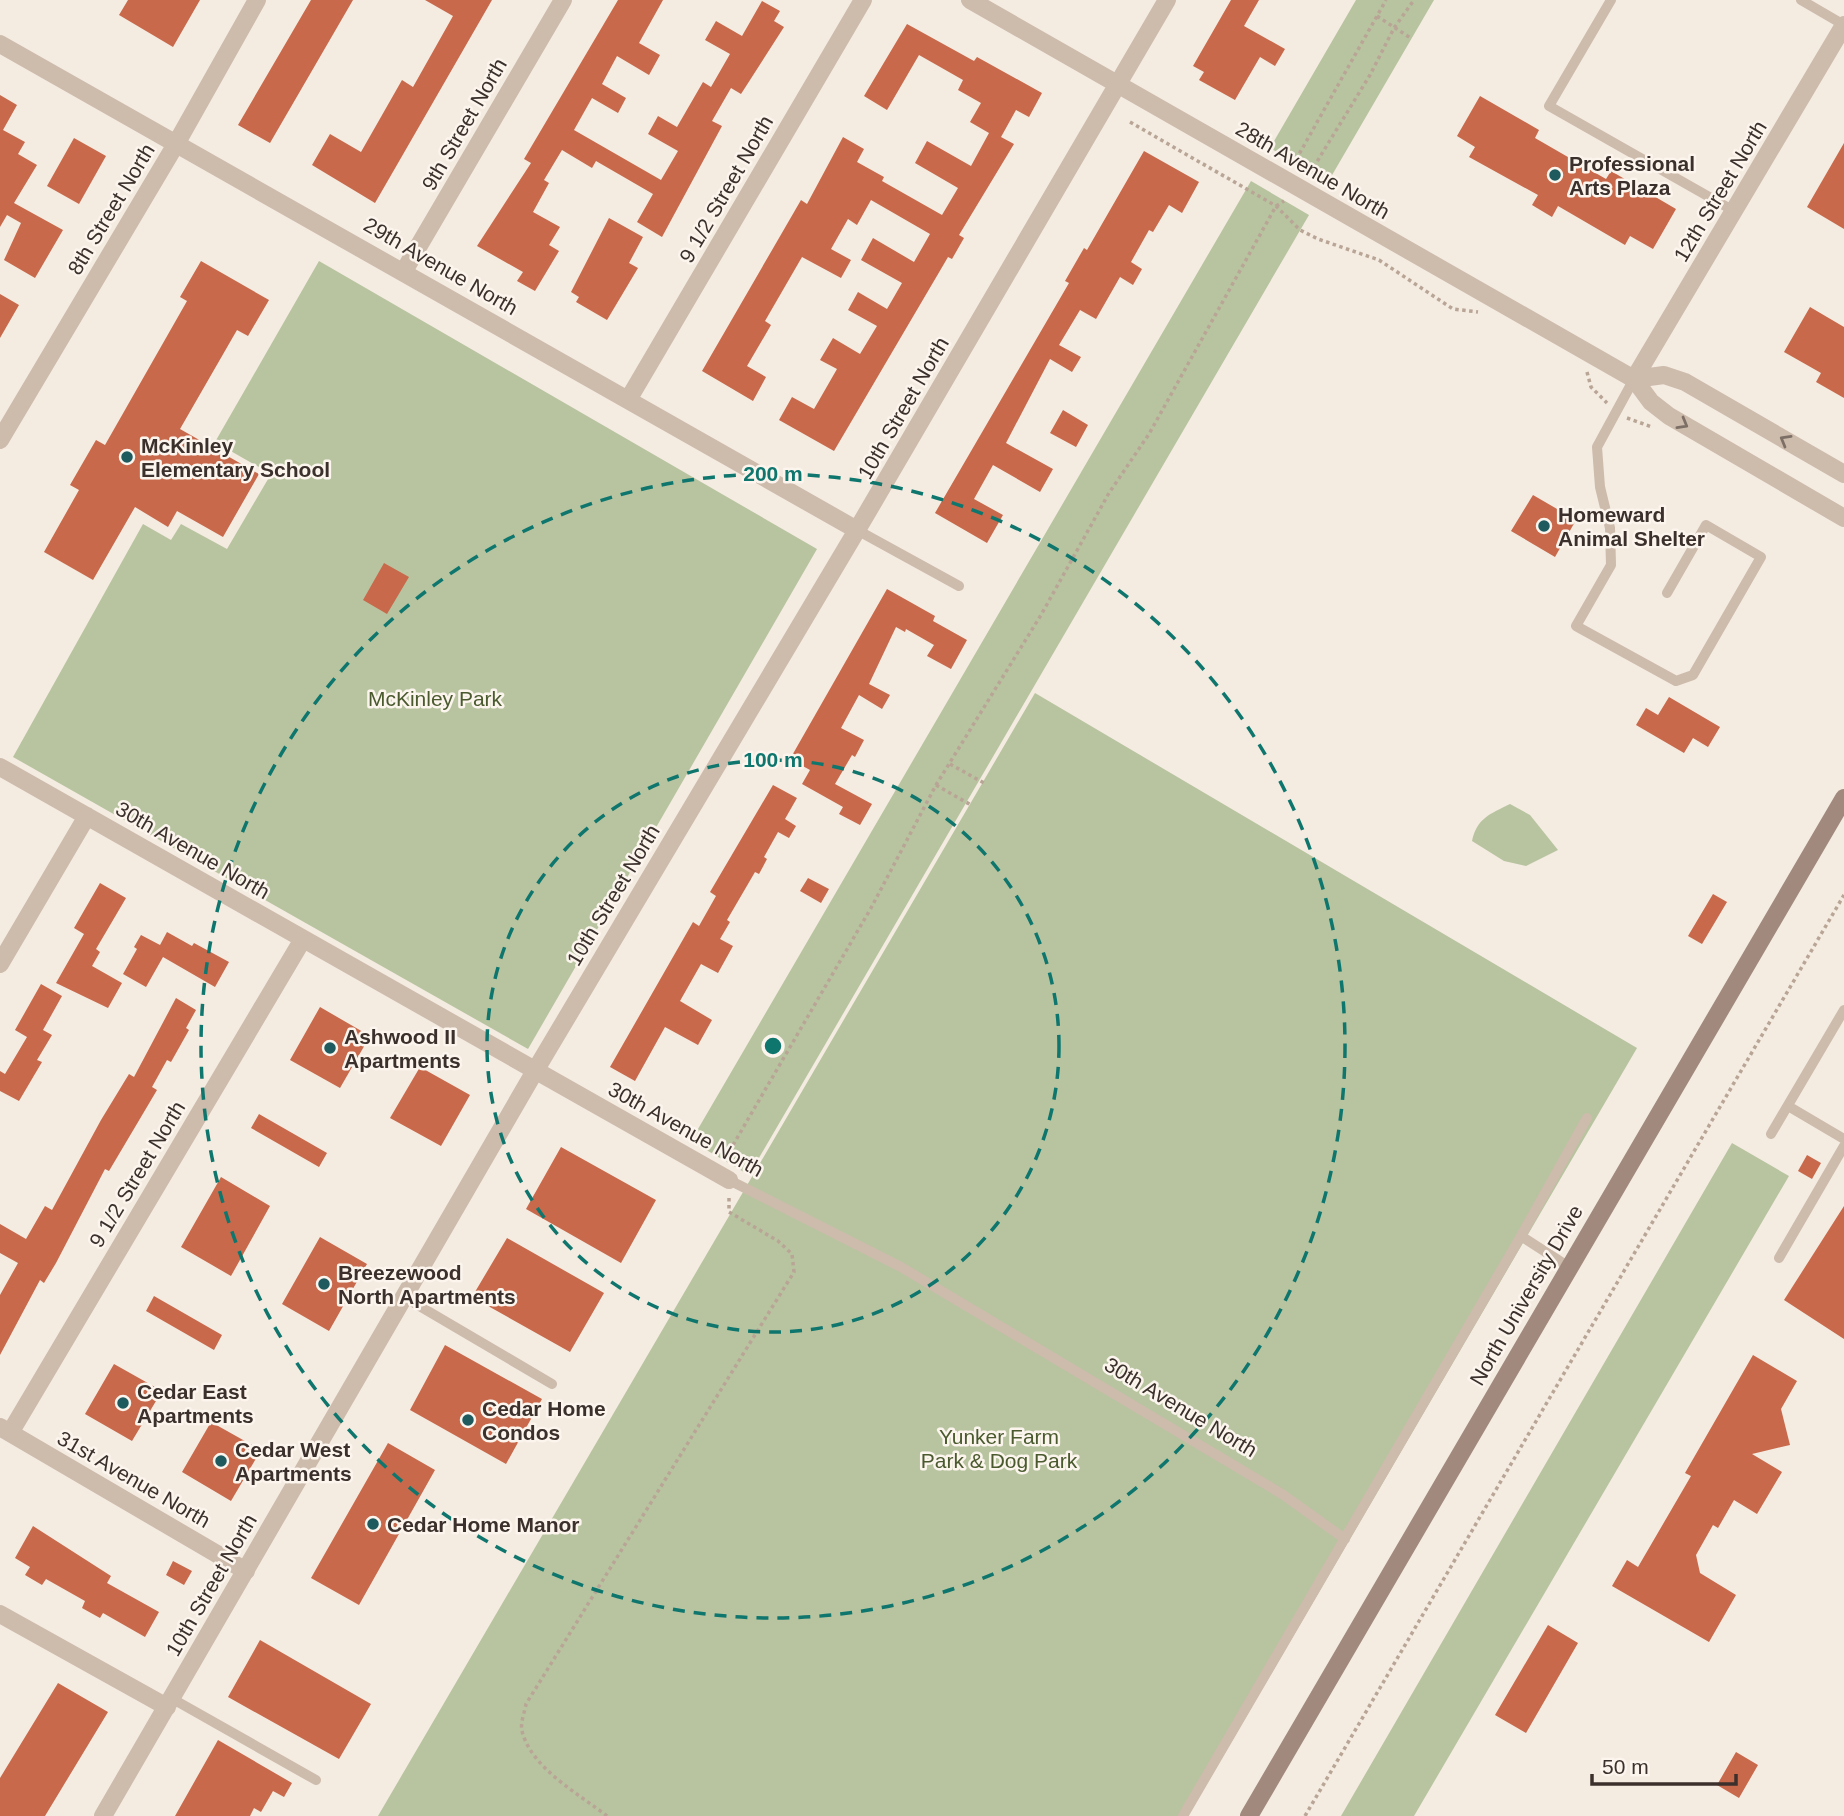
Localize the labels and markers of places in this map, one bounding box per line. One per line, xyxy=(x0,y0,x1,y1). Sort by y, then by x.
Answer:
place label: Professional Arts Plaza xyxy=(1569,152,1695,199)
marker: Professional Arts Plaza xyxy=(1547,167,1563,183)
place label: McKinley Elementary School xyxy=(141,434,330,481)
marker: McKinley Elementary School xyxy=(119,449,135,465)
place label: Homeward Animal Shelter xyxy=(1558,503,1705,550)
marker: Homeward Animal Shelter xyxy=(1536,518,1552,534)
place label: Ashwood II Apartments xyxy=(344,1025,461,1072)
centre of rings xyxy=(761,1034,785,1058)
marker: Ashwood II Apartments xyxy=(322,1040,338,1056)
place label: Breezewood North Apartments xyxy=(338,1261,516,1308)
marker: Breezewood North Apartments xyxy=(316,1276,332,1292)
place label: Cedar East Apartments xyxy=(137,1380,254,1427)
marker: Cedar East Apartments xyxy=(115,1395,131,1411)
place label: Cedar Home Condos xyxy=(482,1397,606,1444)
marker: Cedar Home Condos xyxy=(460,1412,476,1428)
place label: Cedar West Apartments xyxy=(235,1438,352,1485)
marker: Cedar West Apartments xyxy=(213,1453,229,1469)
place label: Cedar Home Manor xyxy=(387,1513,580,1536)
marker: Cedar Home Manor xyxy=(365,1516,381,1532)

